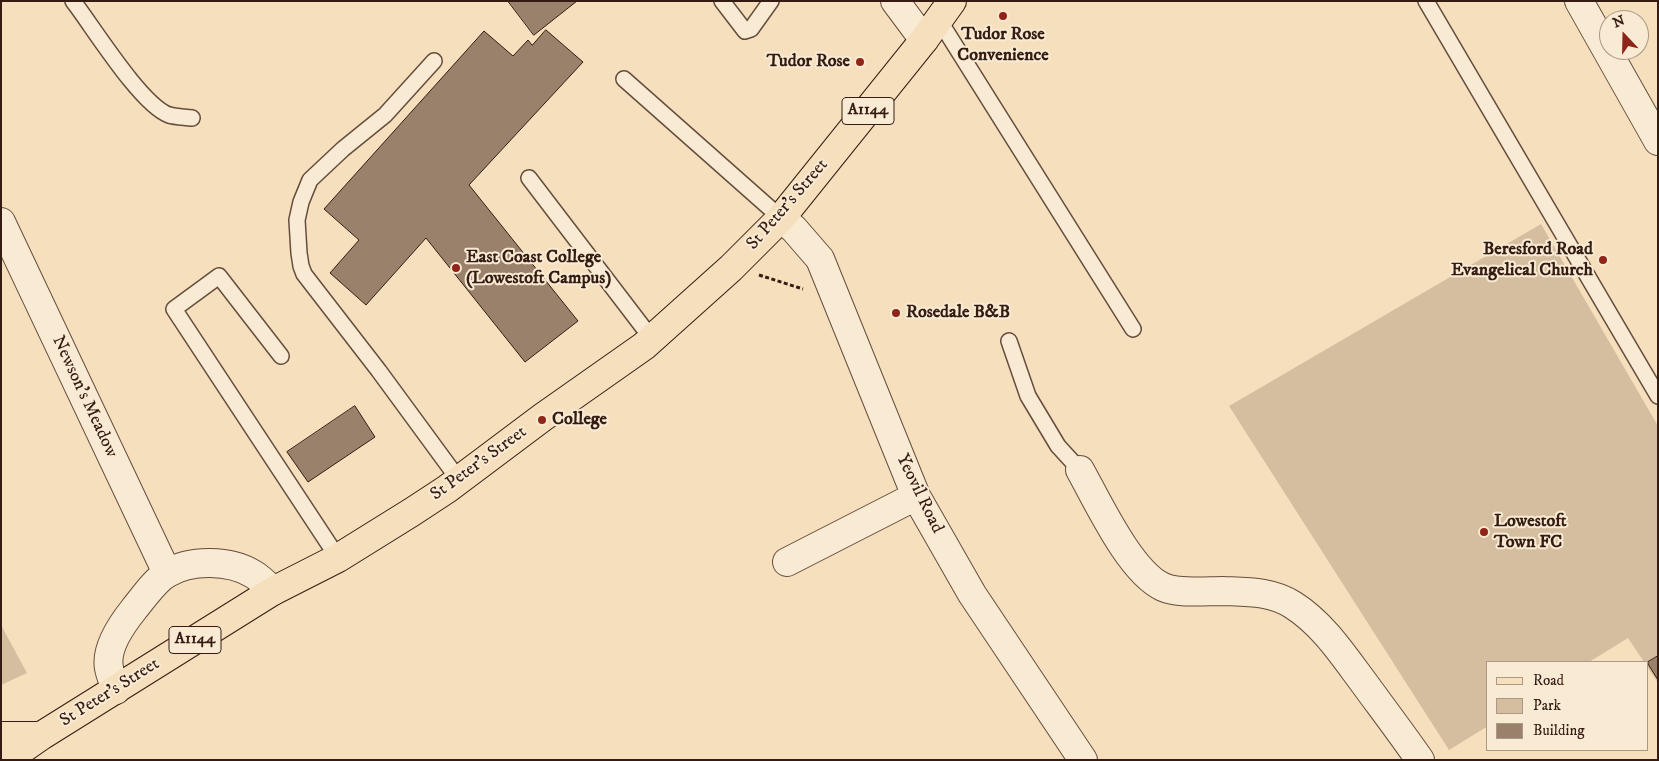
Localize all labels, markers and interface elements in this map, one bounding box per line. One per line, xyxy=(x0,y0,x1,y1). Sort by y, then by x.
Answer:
marker: Tudor Rose Convenience xyxy=(997,10,1009,22)
north arrow xyxy=(1599,10,1649,60)
text: N xyxy=(1610,11,1628,32)
place label: Tudor Rose Convenience xyxy=(957,24,1049,66)
place label: Tudor Rose xyxy=(767,51,850,73)
marker: Tudor Rose xyxy=(854,56,866,68)
road number: A1144 xyxy=(842,98,894,124)
street label: St Peter's Street xyxy=(743,155,833,255)
place label: Beresford Road Evangelical Church xyxy=(1451,239,1593,282)
place label: East Coast College (Lowestoft Campus) xyxy=(466,247,611,290)
marker: Beresford Road Evangelical Church xyxy=(1597,254,1609,266)
marker: East Coast College (Lowestoft Campus) xyxy=(450,262,462,274)
place label: Rosedale B&B xyxy=(906,302,1010,324)
marker: Rosedale B&B xyxy=(890,307,902,319)
street label: Newson's Meadow xyxy=(46,333,122,461)
place label: College xyxy=(552,409,607,431)
marker: College xyxy=(536,414,548,426)
street label: St Peter's Street xyxy=(427,422,531,506)
street label: Yeovil Road xyxy=(891,451,947,537)
place label: Lowestoft Town FC xyxy=(1494,511,1567,554)
marker: Lowestoft Town FC xyxy=(1478,526,1490,538)
road number: A1144 xyxy=(169,626,221,654)
street label: St Peter's Street xyxy=(56,654,164,732)
legend xyxy=(1486,661,1649,751)
text: Road xyxy=(1533,671,1564,690)
text: Park xyxy=(1533,696,1561,715)
text: Building xyxy=(1533,721,1585,740)

